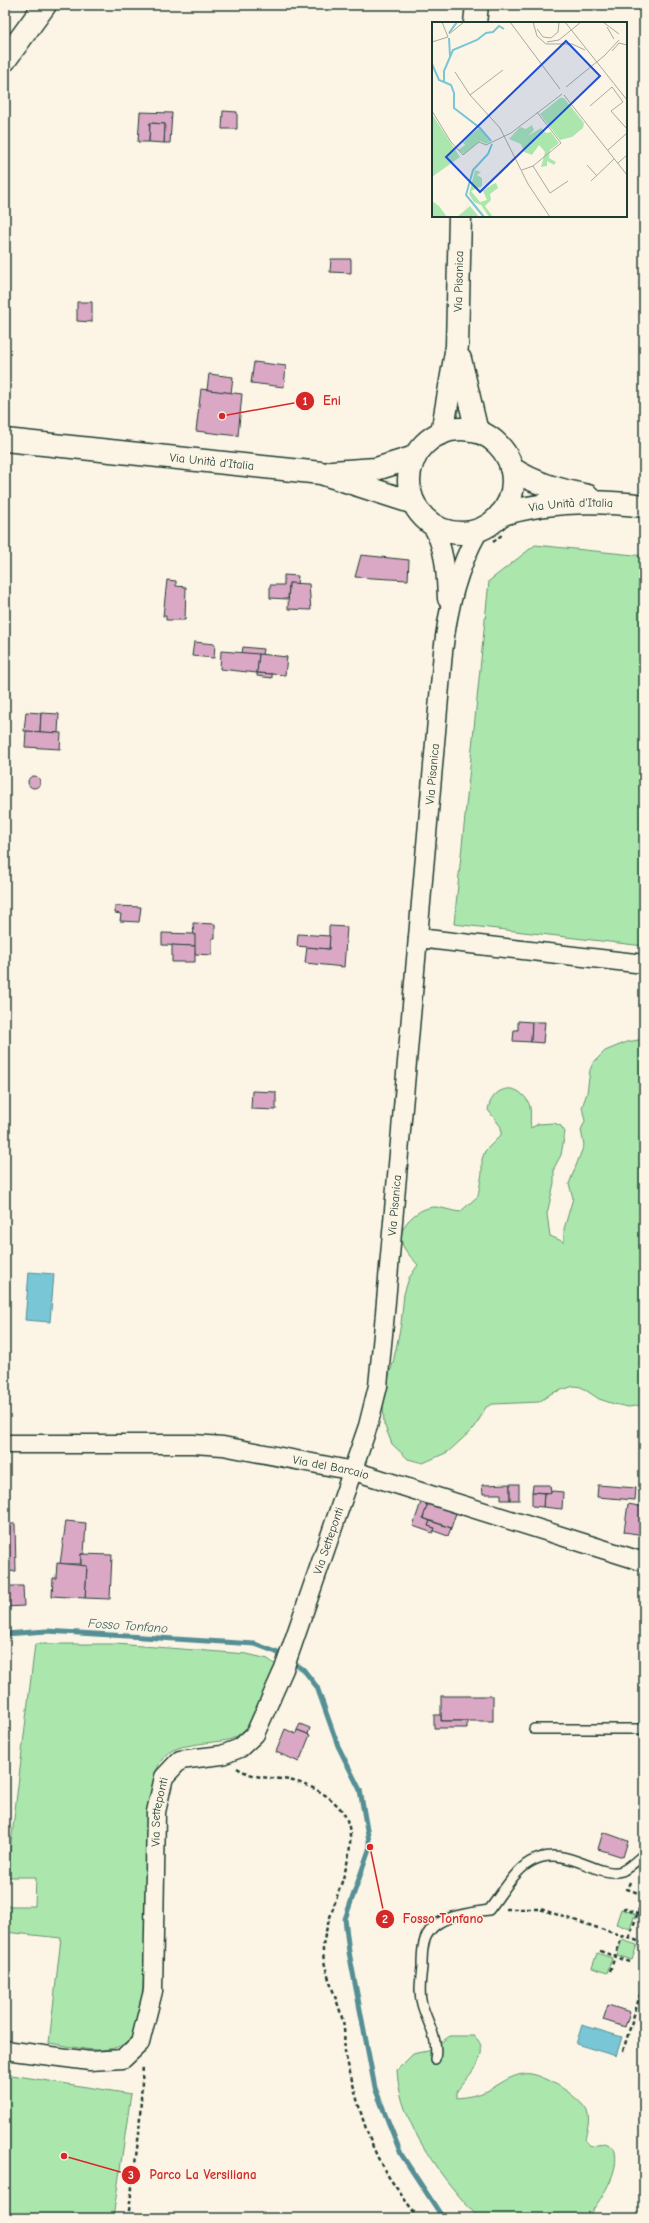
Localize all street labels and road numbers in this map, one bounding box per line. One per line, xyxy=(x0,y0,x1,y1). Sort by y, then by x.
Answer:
street label: Via Pisanica xyxy=(451,250,466,312)
street label: Via Unità d'Italia xyxy=(169,450,255,473)
street label: Via Unità d'Italia xyxy=(528,496,614,515)
street label: Via Pisanica xyxy=(423,743,442,805)
street label: Via Pisanica xyxy=(385,1174,404,1237)
street label: Via del Barcaio xyxy=(292,1452,371,1482)
street label: Via Setteponti xyxy=(310,1505,346,1576)
street label: Via Setteponti xyxy=(148,1776,171,1847)

